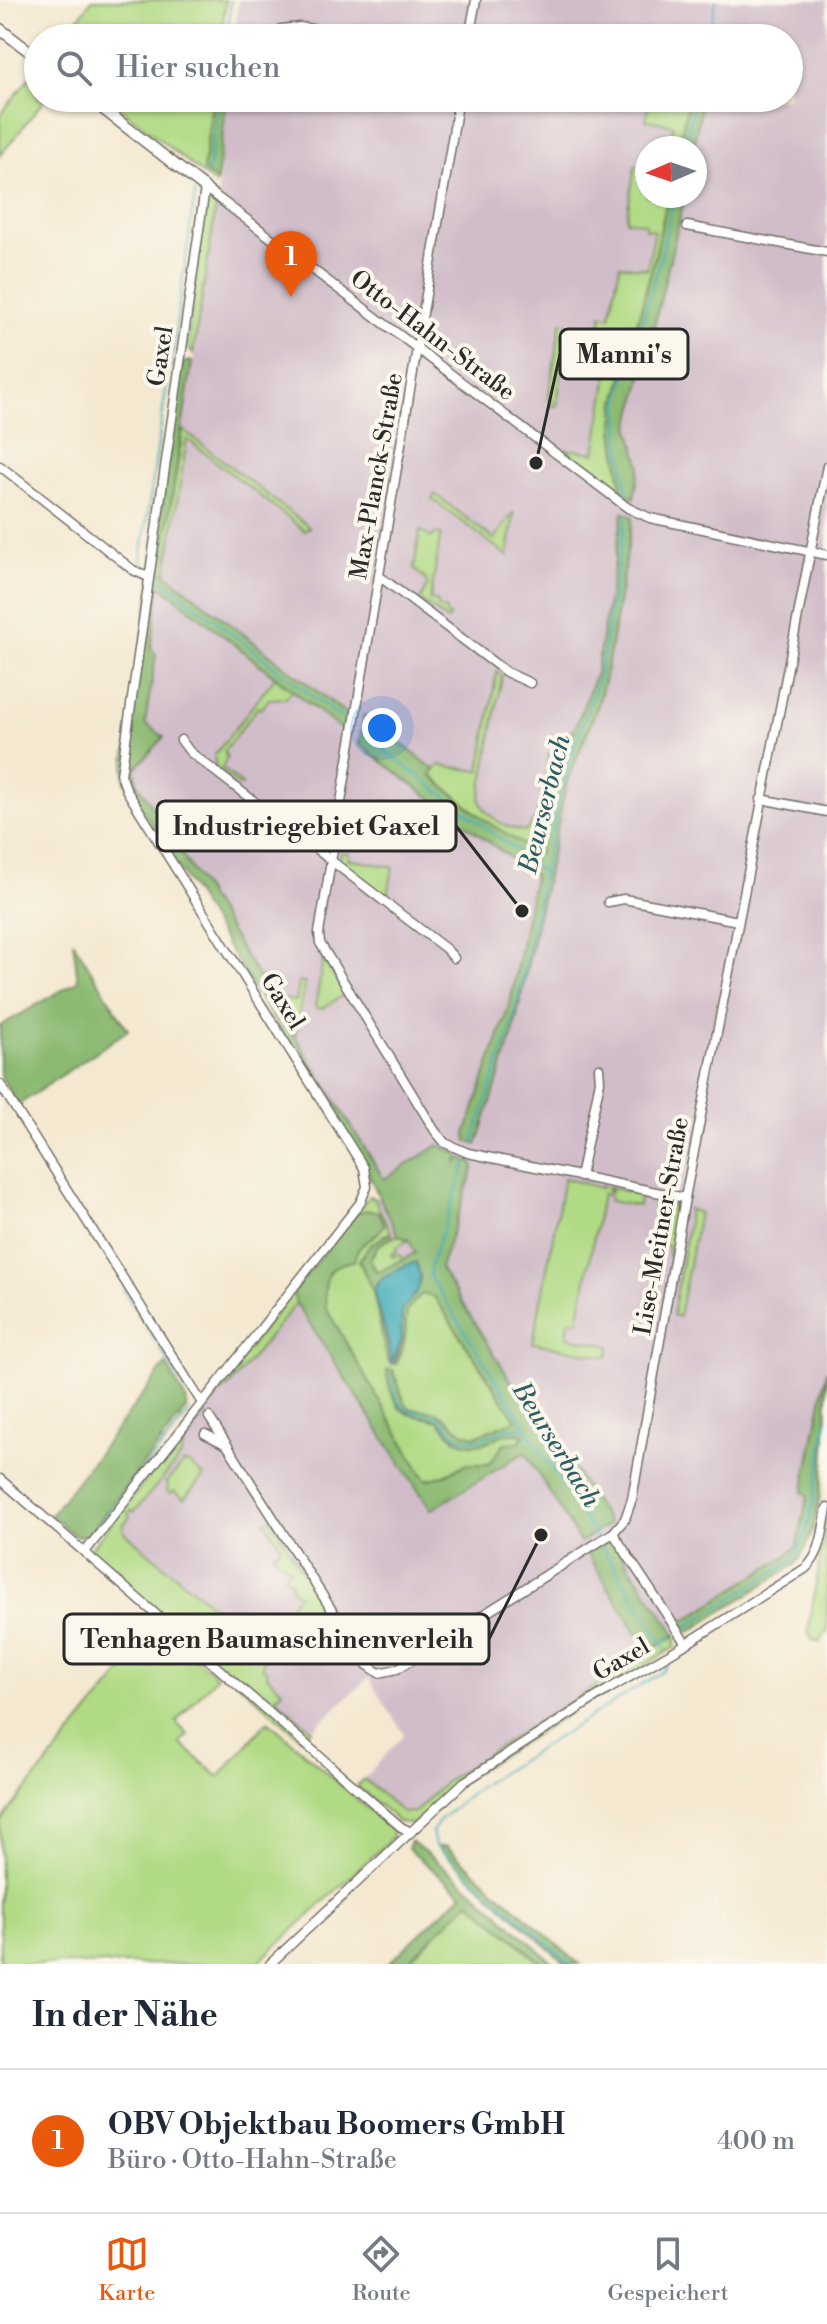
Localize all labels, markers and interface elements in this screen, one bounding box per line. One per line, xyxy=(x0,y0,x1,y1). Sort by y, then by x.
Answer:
search box xyxy=(24,24,803,112)
icon: search xyxy=(52,46,96,90)
text: Hier suchen xyxy=(116,49,280,87)
north arrow xyxy=(635,136,707,208)
pin: 1 xyxy=(265,231,317,297)
street label: Otto-Hahn-Straße xyxy=(344,264,521,408)
street label: Gaxel xyxy=(141,324,181,388)
callout: Manni's xyxy=(560,329,688,379)
text: Manni's xyxy=(576,339,672,371)
street label: Max-Planck-Straße xyxy=(344,370,410,582)
your location xyxy=(362,708,402,748)
water label: Beurserbach xyxy=(512,731,578,878)
callout: Industriegebiet Gaxel xyxy=(157,801,456,851)
text: Industriegebiet Gaxel xyxy=(172,811,440,843)
street label: Gaxel xyxy=(253,968,311,1035)
street label: Lise-Meitner-Straße xyxy=(628,1115,696,1338)
water label: Beurserbach xyxy=(504,1375,608,1514)
callout: Tenhagen Baumaschinenverleih xyxy=(64,1614,489,1664)
text: Tenhagen Baumaschinenverleih xyxy=(80,1624,474,1656)
street label: Gaxel xyxy=(588,1632,655,1688)
text: In der Nähe xyxy=(32,1995,218,2037)
text: OBV Objektbau Boomers GmbH xyxy=(108,2106,565,2144)
text: 1 xyxy=(52,2125,64,2157)
text: 400 m xyxy=(717,2125,795,2157)
text: Büro · Otto-Hahn-Straße xyxy=(108,2144,397,2176)
tab: Karte xyxy=(98,2232,155,2307)
tab: Route xyxy=(352,2232,411,2307)
tab: Gespeichert xyxy=(607,2232,729,2307)

